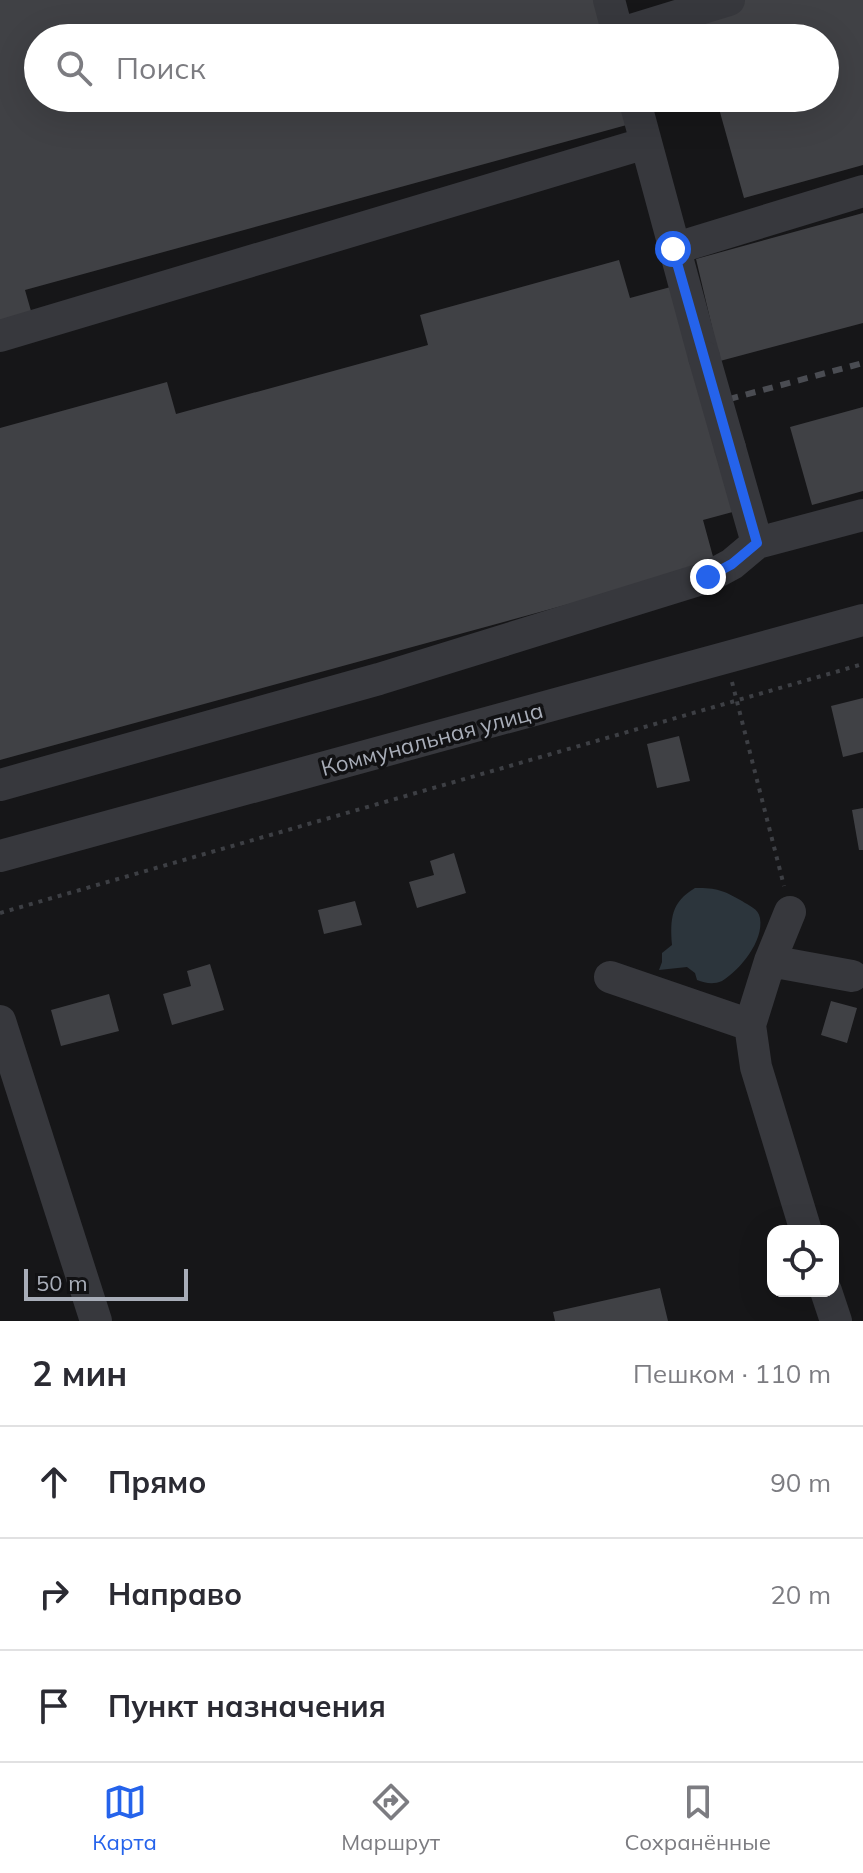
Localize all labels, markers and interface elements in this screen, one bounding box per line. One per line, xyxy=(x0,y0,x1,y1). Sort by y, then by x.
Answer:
search box xyxy=(24,24,839,112)
icon: search xyxy=(52,46,96,90)
text: Поиск xyxy=(116,49,206,87)
route start xyxy=(655,231,691,267)
route end xyxy=(690,559,726,595)
street label: Коммунальная улица xyxy=(318,696,546,782)
map controls xyxy=(767,1225,839,1297)
button: locate xyxy=(767,1225,839,1297)
scale bar xyxy=(24,1265,188,1301)
text: 50 m xyxy=(36,1269,87,1297)
text: 2 мин xyxy=(32,1352,127,1395)
text: Пешком · 110 m xyxy=(633,1357,831,1390)
icon: ahead xyxy=(32,1460,76,1504)
text: Прямо xyxy=(108,1463,206,1501)
text: 90 m xyxy=(770,1466,831,1499)
icon: right xyxy=(32,1572,76,1616)
text: Направо xyxy=(108,1575,242,1613)
text: 20 m xyxy=(770,1578,831,1611)
icon: arrive xyxy=(32,1684,76,1728)
text: Пункт назначения xyxy=(108,1687,386,1725)
tab: Карта xyxy=(92,1780,157,1856)
tab: Маршрут xyxy=(341,1780,440,1856)
tab: Сохранённые xyxy=(624,1780,771,1856)

